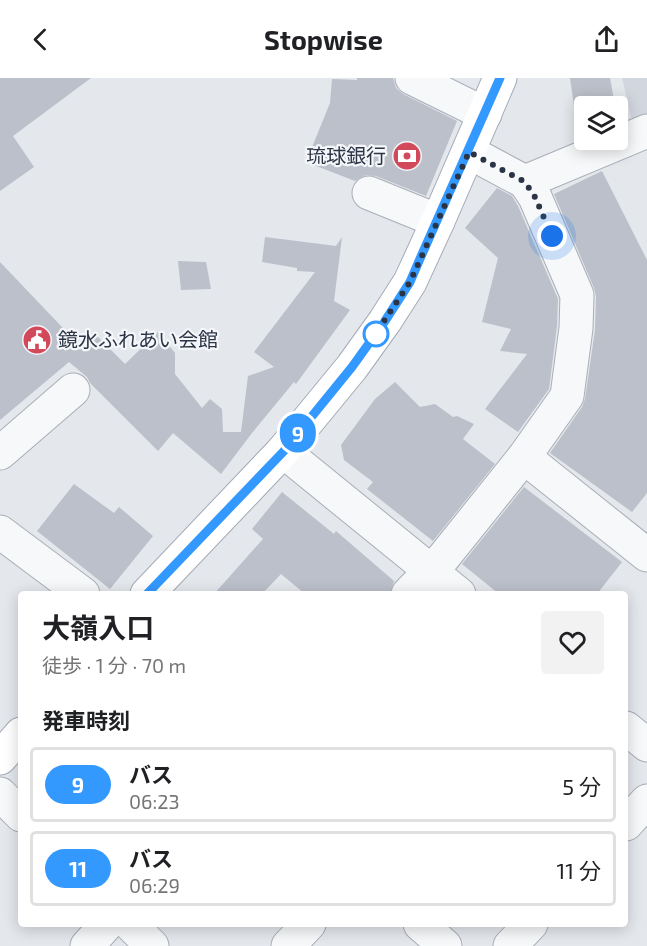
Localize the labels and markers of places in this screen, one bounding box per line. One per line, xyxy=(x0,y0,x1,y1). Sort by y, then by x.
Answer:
bank icon: 琉球銀行 xyxy=(391,140,423,172)
place label: 琉球銀行 xyxy=(306,143,386,167)
unlabelled marker xyxy=(363,321,389,347)
public building icon: 鏡水ふれあい会館 xyxy=(21,324,53,356)
place label: 鏡水ふれあい会館 xyxy=(58,327,218,351)

